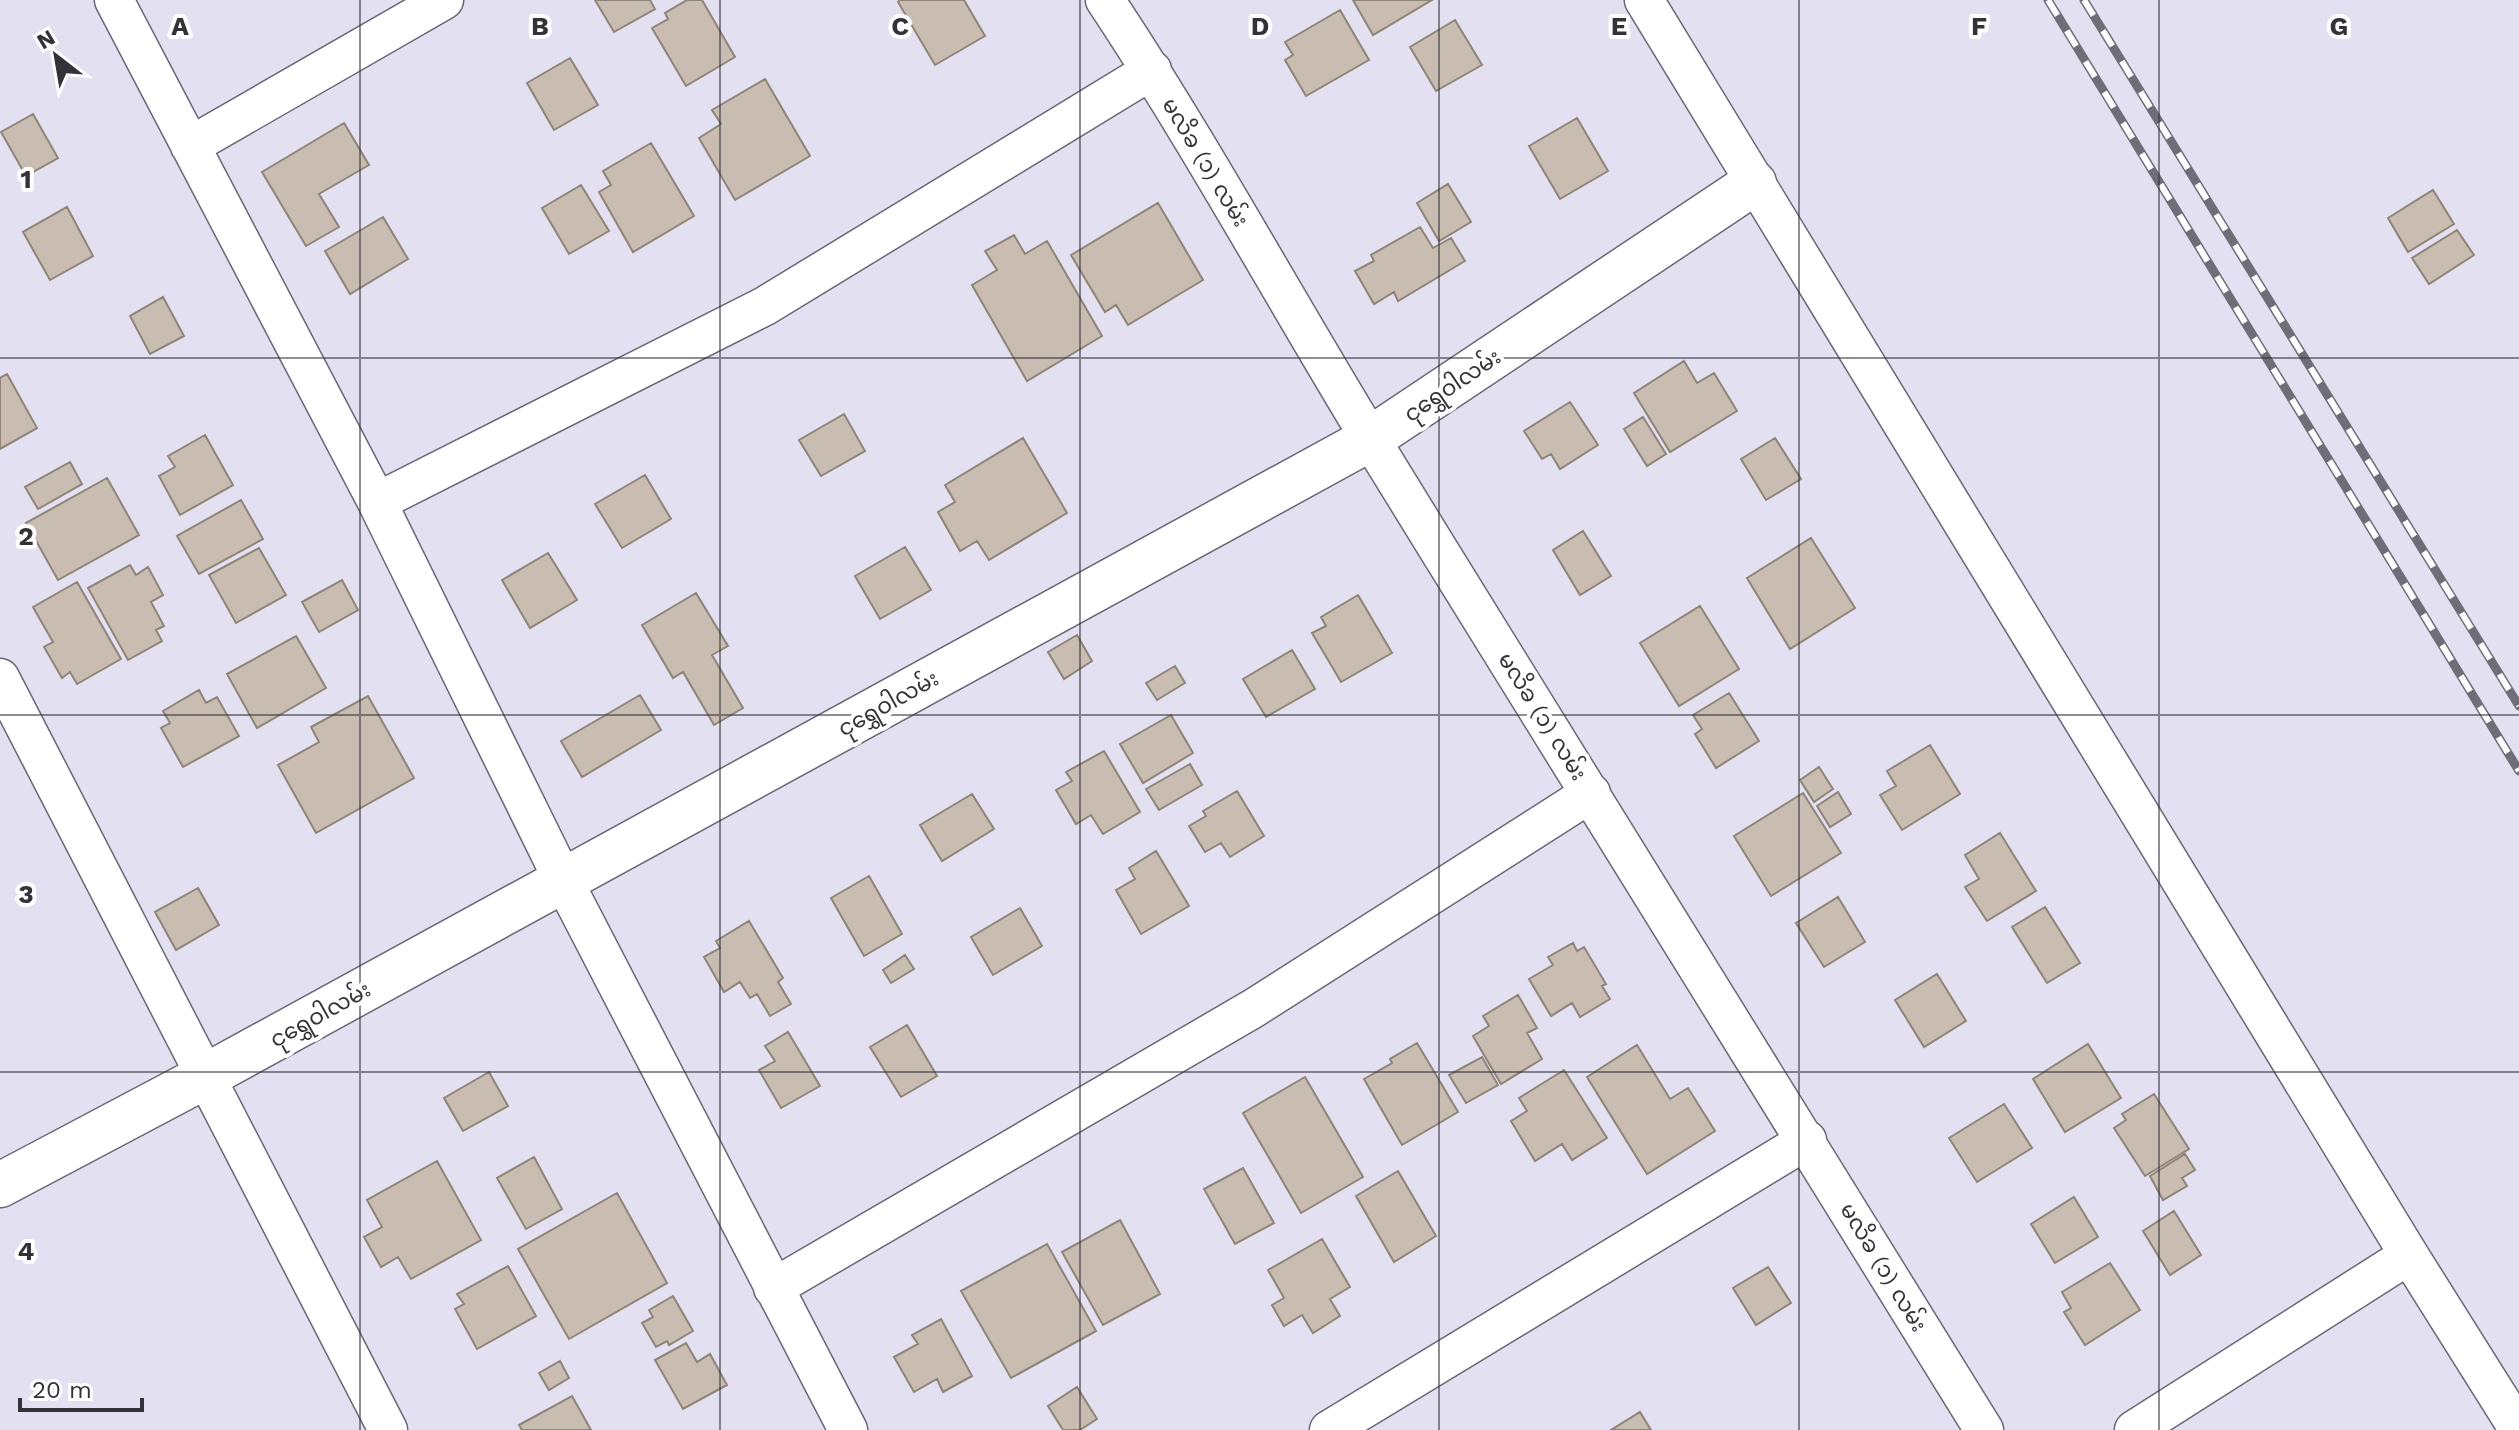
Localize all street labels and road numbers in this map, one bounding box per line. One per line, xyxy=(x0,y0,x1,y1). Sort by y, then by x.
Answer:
street label: မလိခ (၁) လမ်း xyxy=(1157,92,1256,231)
street label: ငုရွှေဝါလမ်း xyxy=(1398,342,1508,431)
street label: မလိခ (၁) လမ်း xyxy=(1493,646,1594,785)
street label: ငုရွှေဝါလမ်း xyxy=(832,663,945,746)
street label: ငုရွှေဝါလမ်း xyxy=(264,974,377,1057)
street label: မလိခ (၁) လမ်း xyxy=(1835,1197,1934,1336)

